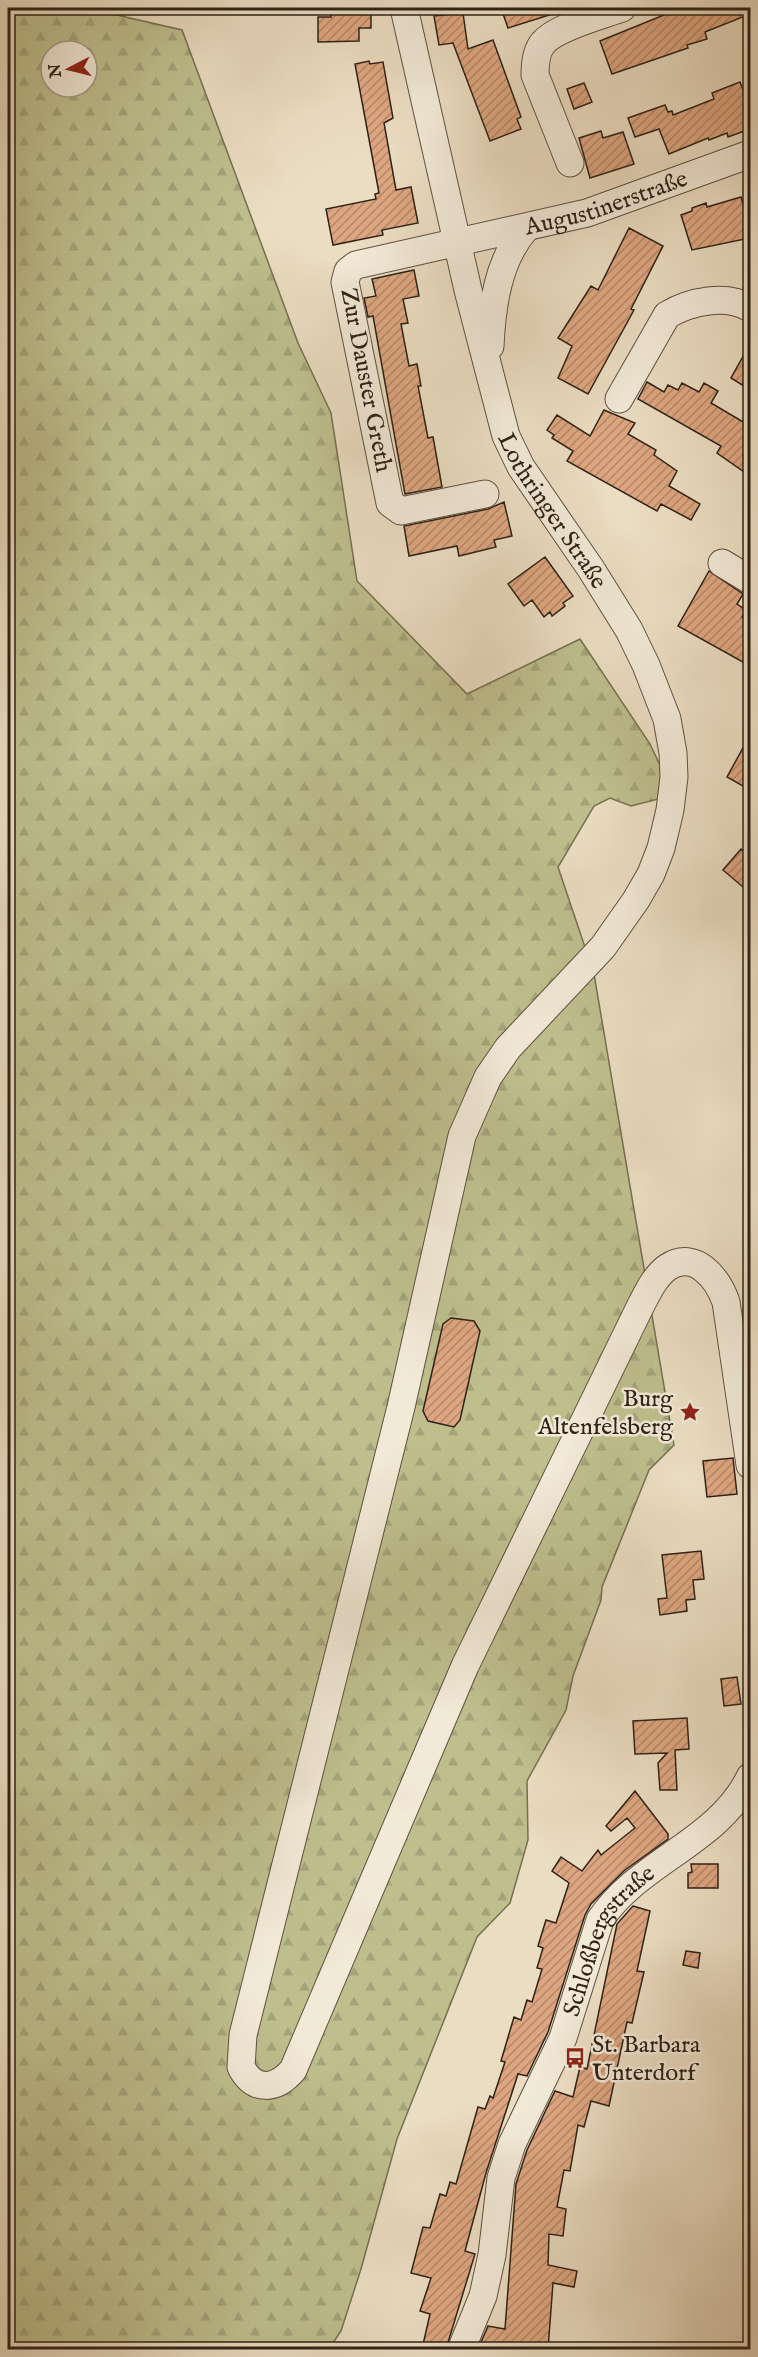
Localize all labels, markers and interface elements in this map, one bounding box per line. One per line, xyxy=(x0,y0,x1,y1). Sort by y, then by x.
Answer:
north arrow xyxy=(39,39,99,99)
text: N xyxy=(45,62,67,80)
street label: Augustinerstraße xyxy=(521,164,692,244)
street label: Zur Dauster Greth xyxy=(332,286,399,475)
street label: Lothringer Straße xyxy=(490,428,614,595)
place label: Burg Altenfelsberg xyxy=(537,1384,674,1443)
place icon: Burg Altenfelsberg xyxy=(678,1400,702,1424)
street label: Schloßbergstraße xyxy=(557,1858,662,2020)
place label: St. Barbara Unterdorf xyxy=(592,2030,701,2089)
bus stop icon: St. Barbara Unterdorf xyxy=(563,2046,587,2070)

